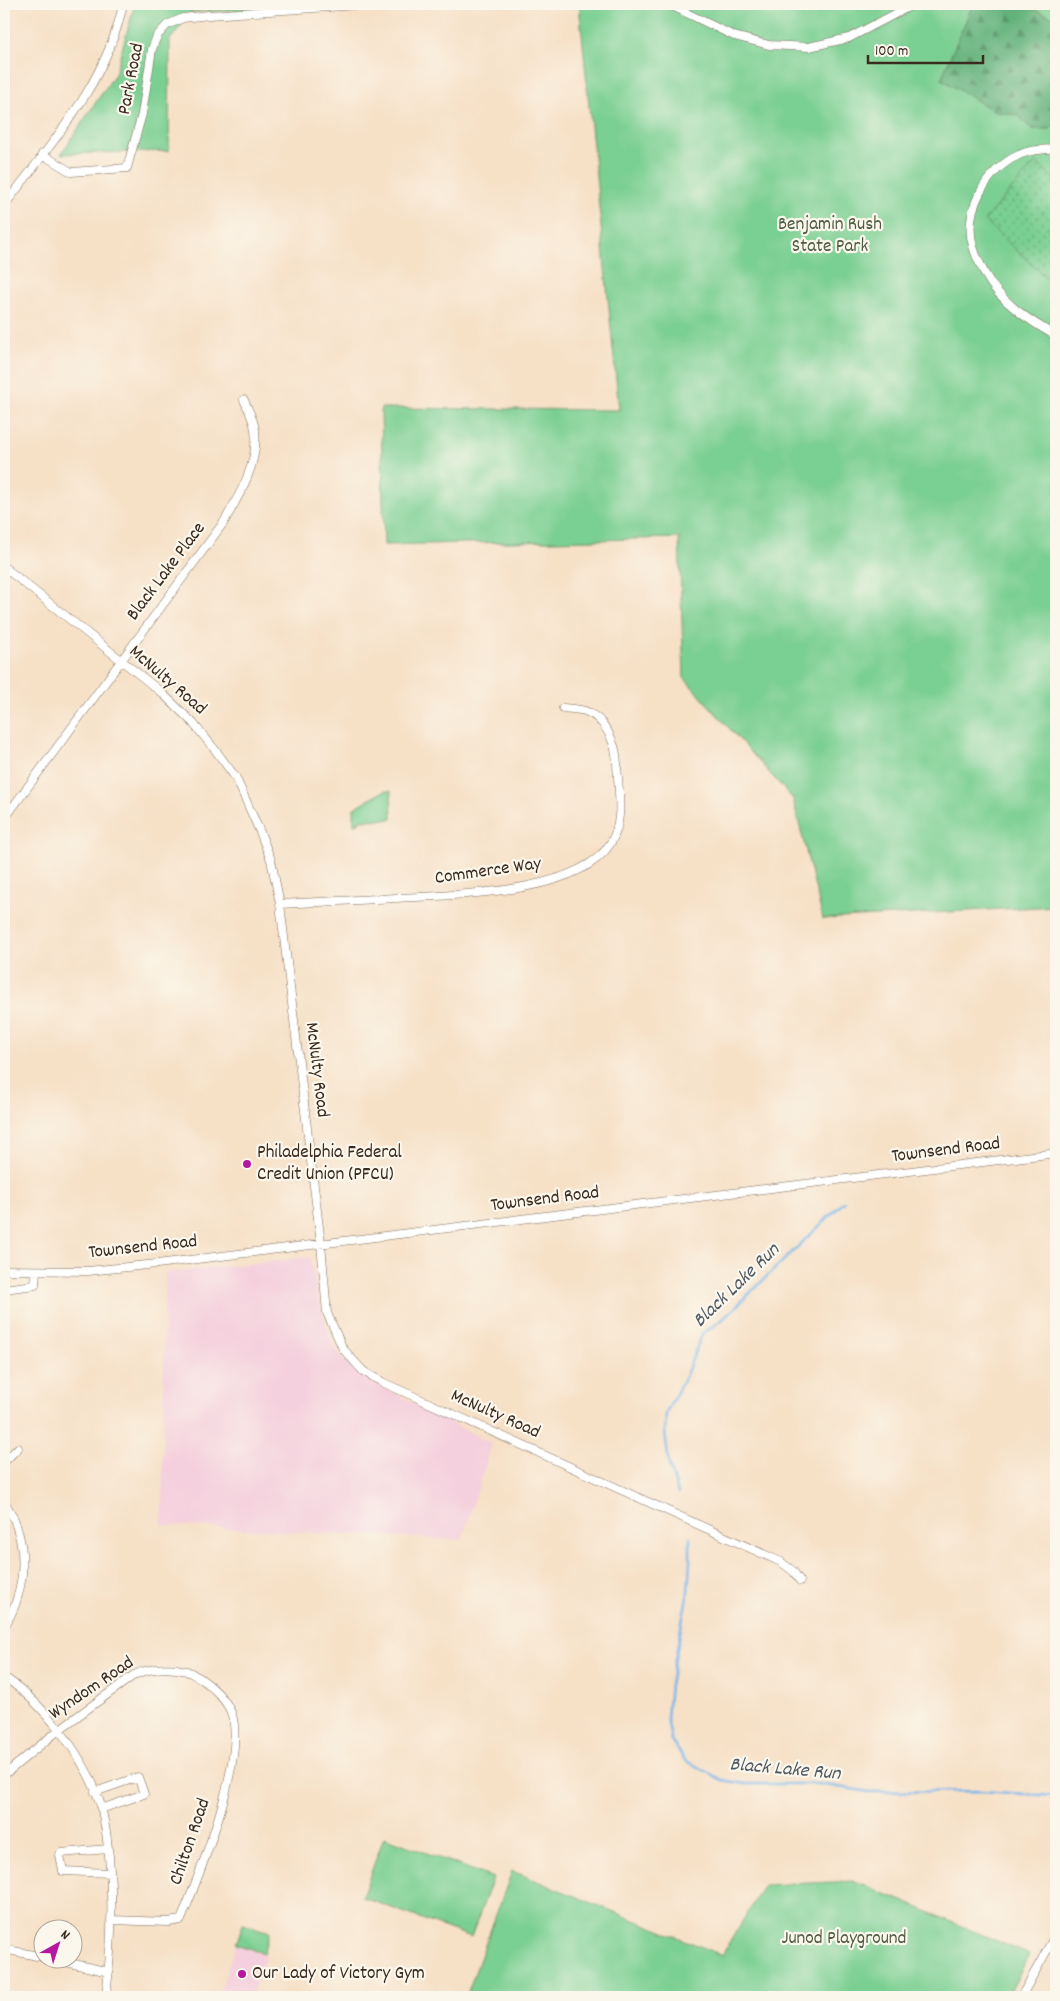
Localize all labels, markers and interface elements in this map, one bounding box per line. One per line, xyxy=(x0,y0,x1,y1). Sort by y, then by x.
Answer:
scale bar xyxy=(868,32,982,64)
street label: Park Road xyxy=(112,41,152,117)
text: 100 m xyxy=(875,41,908,63)
park label: Benjamin Rush State Park xyxy=(778,212,882,261)
street label: Black Lake Place xyxy=(121,517,213,627)
street label: McNulty Road xyxy=(122,639,212,723)
street label: Commerce Way xyxy=(433,851,543,893)
street label: McNulty Road xyxy=(297,1021,335,1119)
street label: Townsend Road xyxy=(890,1131,1002,1171)
place label: Philadelphia Federal Credit Union (PFCU) xyxy=(257,1140,402,1189)
marker: Philadelphia Federal Credit Union (PFCU) xyxy=(241,1158,253,1170)
street label: Townsend Road xyxy=(489,1180,601,1220)
street label: Townsend Road xyxy=(87,1229,199,1267)
water label: Black Lake Run xyxy=(687,1237,787,1335)
street label: McNulty Road xyxy=(446,1383,544,1447)
street label: Wyndom Road xyxy=(44,1650,140,1728)
water label: Black Lake Run xyxy=(728,1751,842,1789)
street label: Chilton Road xyxy=(164,1795,218,1889)
north arrow xyxy=(32,1918,82,1968)
text: N xyxy=(56,1926,74,1945)
park label: Junod Playground xyxy=(781,1926,907,1953)
place label: Our Lady of Victory Gym xyxy=(252,1961,425,1988)
marker: Our Lady of Victory Gym xyxy=(236,1968,248,1980)

